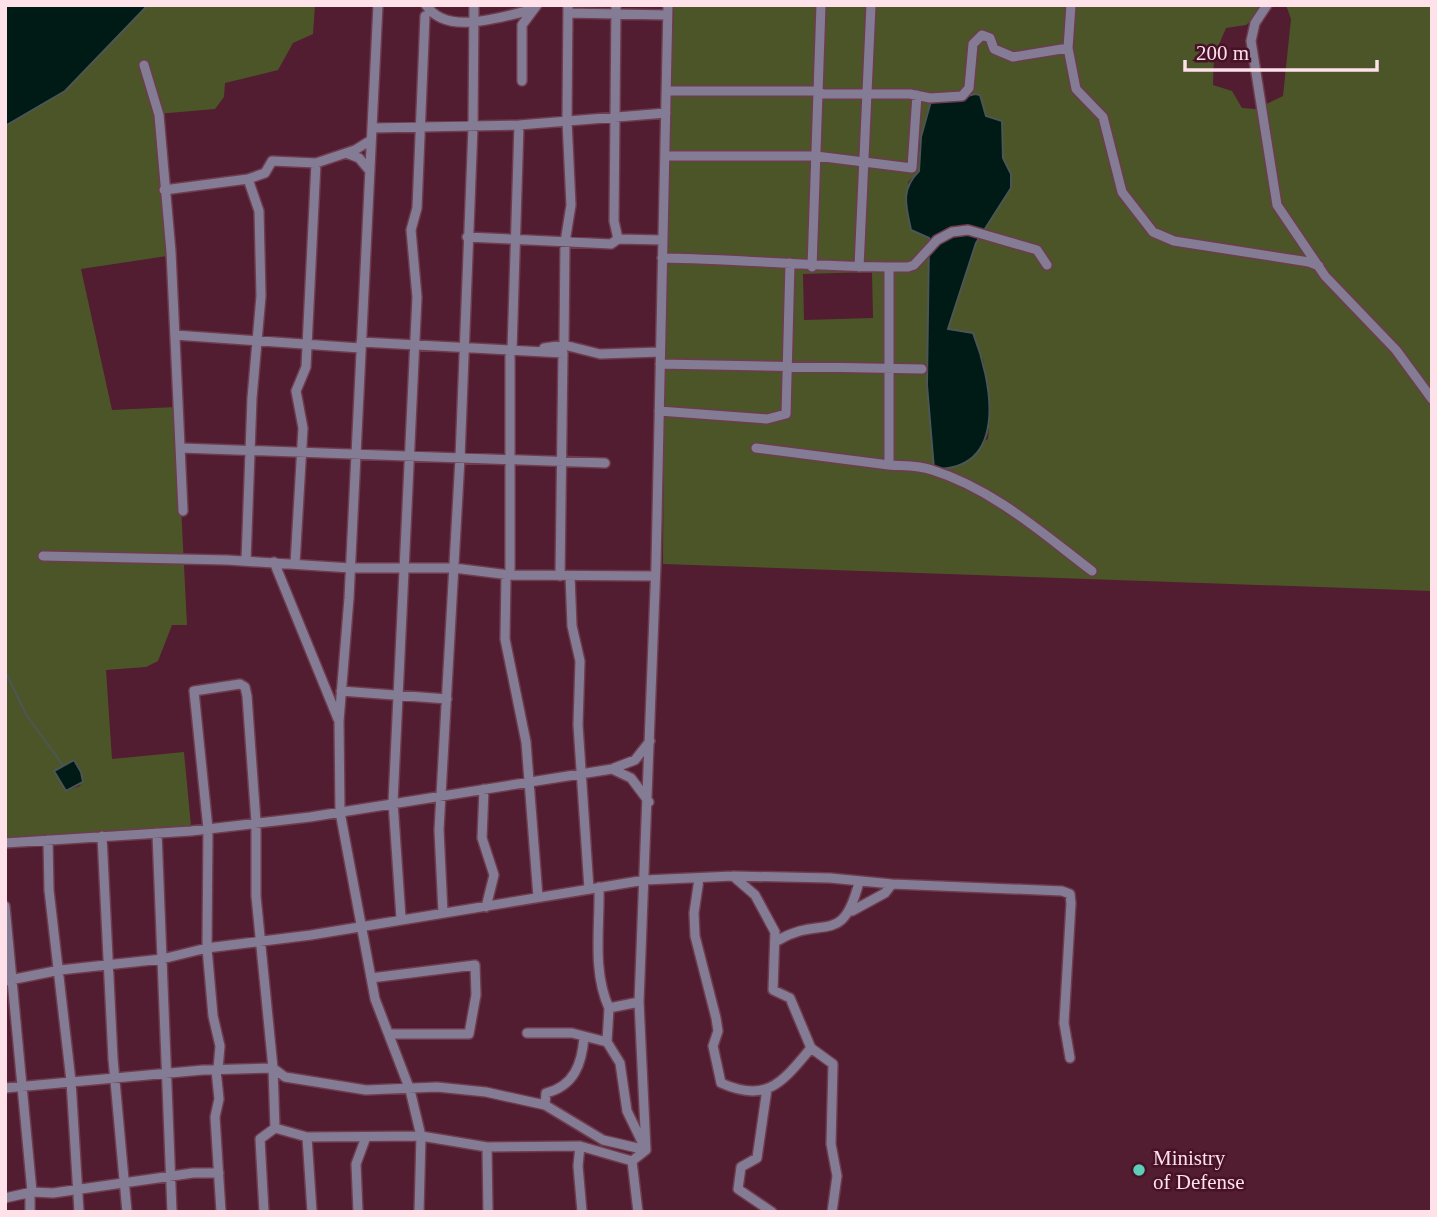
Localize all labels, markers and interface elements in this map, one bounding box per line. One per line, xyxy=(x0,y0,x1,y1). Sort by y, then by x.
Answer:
scale bar xyxy=(1185,28,1378,72)
text: 200 m xyxy=(1196,41,1249,65)
place label: Ministry of Defense xyxy=(1153,1146,1245,1194)
marker: Ministry of Defense xyxy=(1131,1162,1147,1178)

